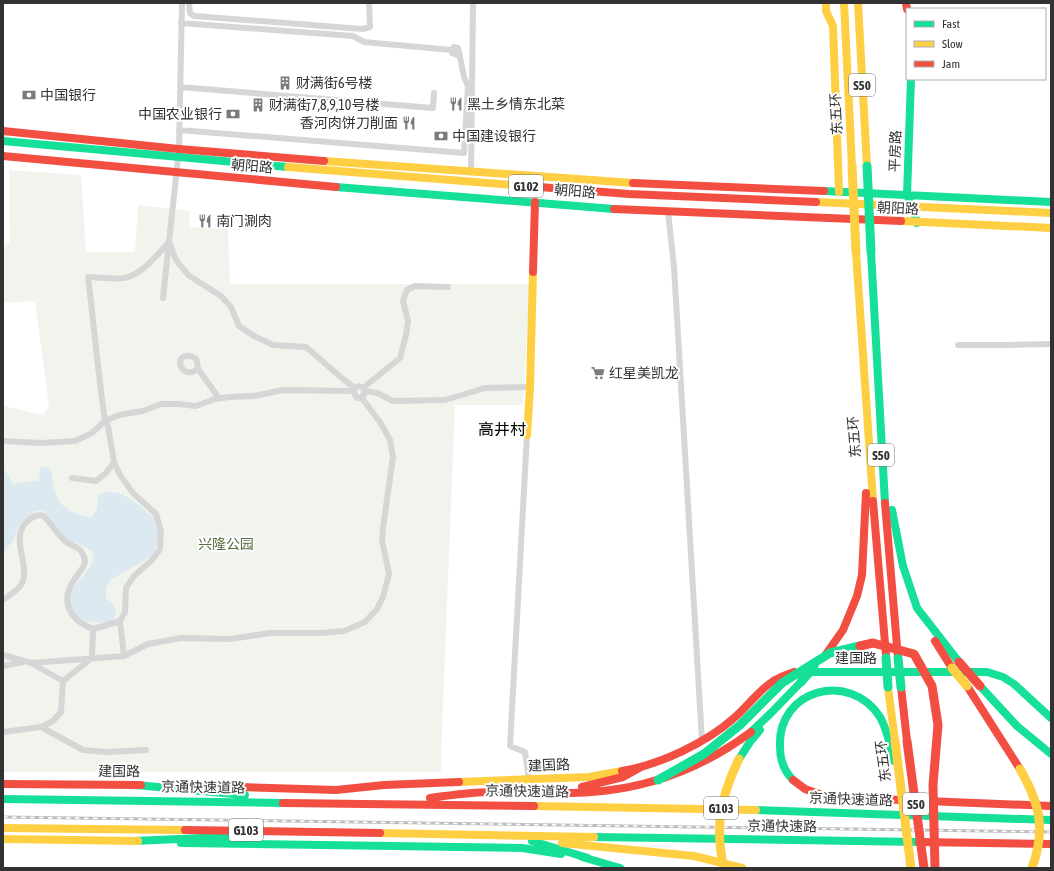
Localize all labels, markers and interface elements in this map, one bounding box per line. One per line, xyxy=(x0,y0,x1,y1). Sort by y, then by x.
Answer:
legend xyxy=(906,8,1046,80)
text: Fast xyxy=(942,17,960,31)
text: Slow xyxy=(942,37,963,51)
text: Jam xyxy=(942,57,960,71)
road number: S50 xyxy=(849,74,875,96)
building icon: 财满街6号楼 xyxy=(277,75,293,91)
place label: 财满街6号楼 xyxy=(296,75,373,91)
bank icon: 中国银行 xyxy=(21,87,37,103)
place label: 中国银行 xyxy=(40,87,96,103)
street label: 东五环 xyxy=(827,93,845,135)
restaurant icon: 黑土乡情东北菜 xyxy=(448,96,464,112)
place label: 黑土乡情东北菜 xyxy=(467,96,565,112)
building icon: 财满街7,8,9,10号楼 xyxy=(250,97,266,113)
place label: 财满街7,8,9,10号楼 xyxy=(269,97,379,113)
place label: 中国农业银行 xyxy=(138,106,222,122)
bank icon: 中国农业银行 xyxy=(225,106,241,122)
place label: 香河肉饼刀削面 xyxy=(300,115,398,131)
restaurant icon: 香河肉饼刀削面 xyxy=(401,115,417,131)
bank icon: 中国建设银行 xyxy=(433,128,449,144)
place label: 中国建设银行 xyxy=(452,128,536,144)
street label: 平房路 xyxy=(886,130,904,172)
street label: 朝阳路 xyxy=(230,156,274,176)
road number: G102 xyxy=(509,175,543,197)
street label: 朝阳路 xyxy=(553,181,597,201)
street label: 朝阳路 xyxy=(877,199,919,217)
restaurant icon: 南门涮肉 xyxy=(197,213,213,229)
place label: 南门涮肉 xyxy=(216,213,272,229)
supermarket icon: 红星美凯龙 xyxy=(590,365,606,381)
place label: 红星美凯龙 xyxy=(609,365,679,381)
street label: 东五环 xyxy=(845,415,863,459)
district label: 高井村 xyxy=(478,420,526,438)
road number: S50 xyxy=(868,444,894,466)
park label: 兴隆公园 xyxy=(198,536,254,552)
street label: 建国路 xyxy=(835,650,877,666)
street label: 东五环 xyxy=(873,739,893,783)
street label: 建国路 xyxy=(528,756,570,774)
street label: 建国路 xyxy=(98,763,140,779)
street label: 京通快速道路 xyxy=(161,778,245,796)
street label: 京通快速道路 xyxy=(485,782,569,800)
street label: 京通快速道路 xyxy=(809,790,893,808)
road number: S50 xyxy=(903,793,929,815)
road number: G103 xyxy=(704,797,738,819)
street label: 京通快速路 xyxy=(747,817,817,835)
road number: G103 xyxy=(229,819,263,841)

